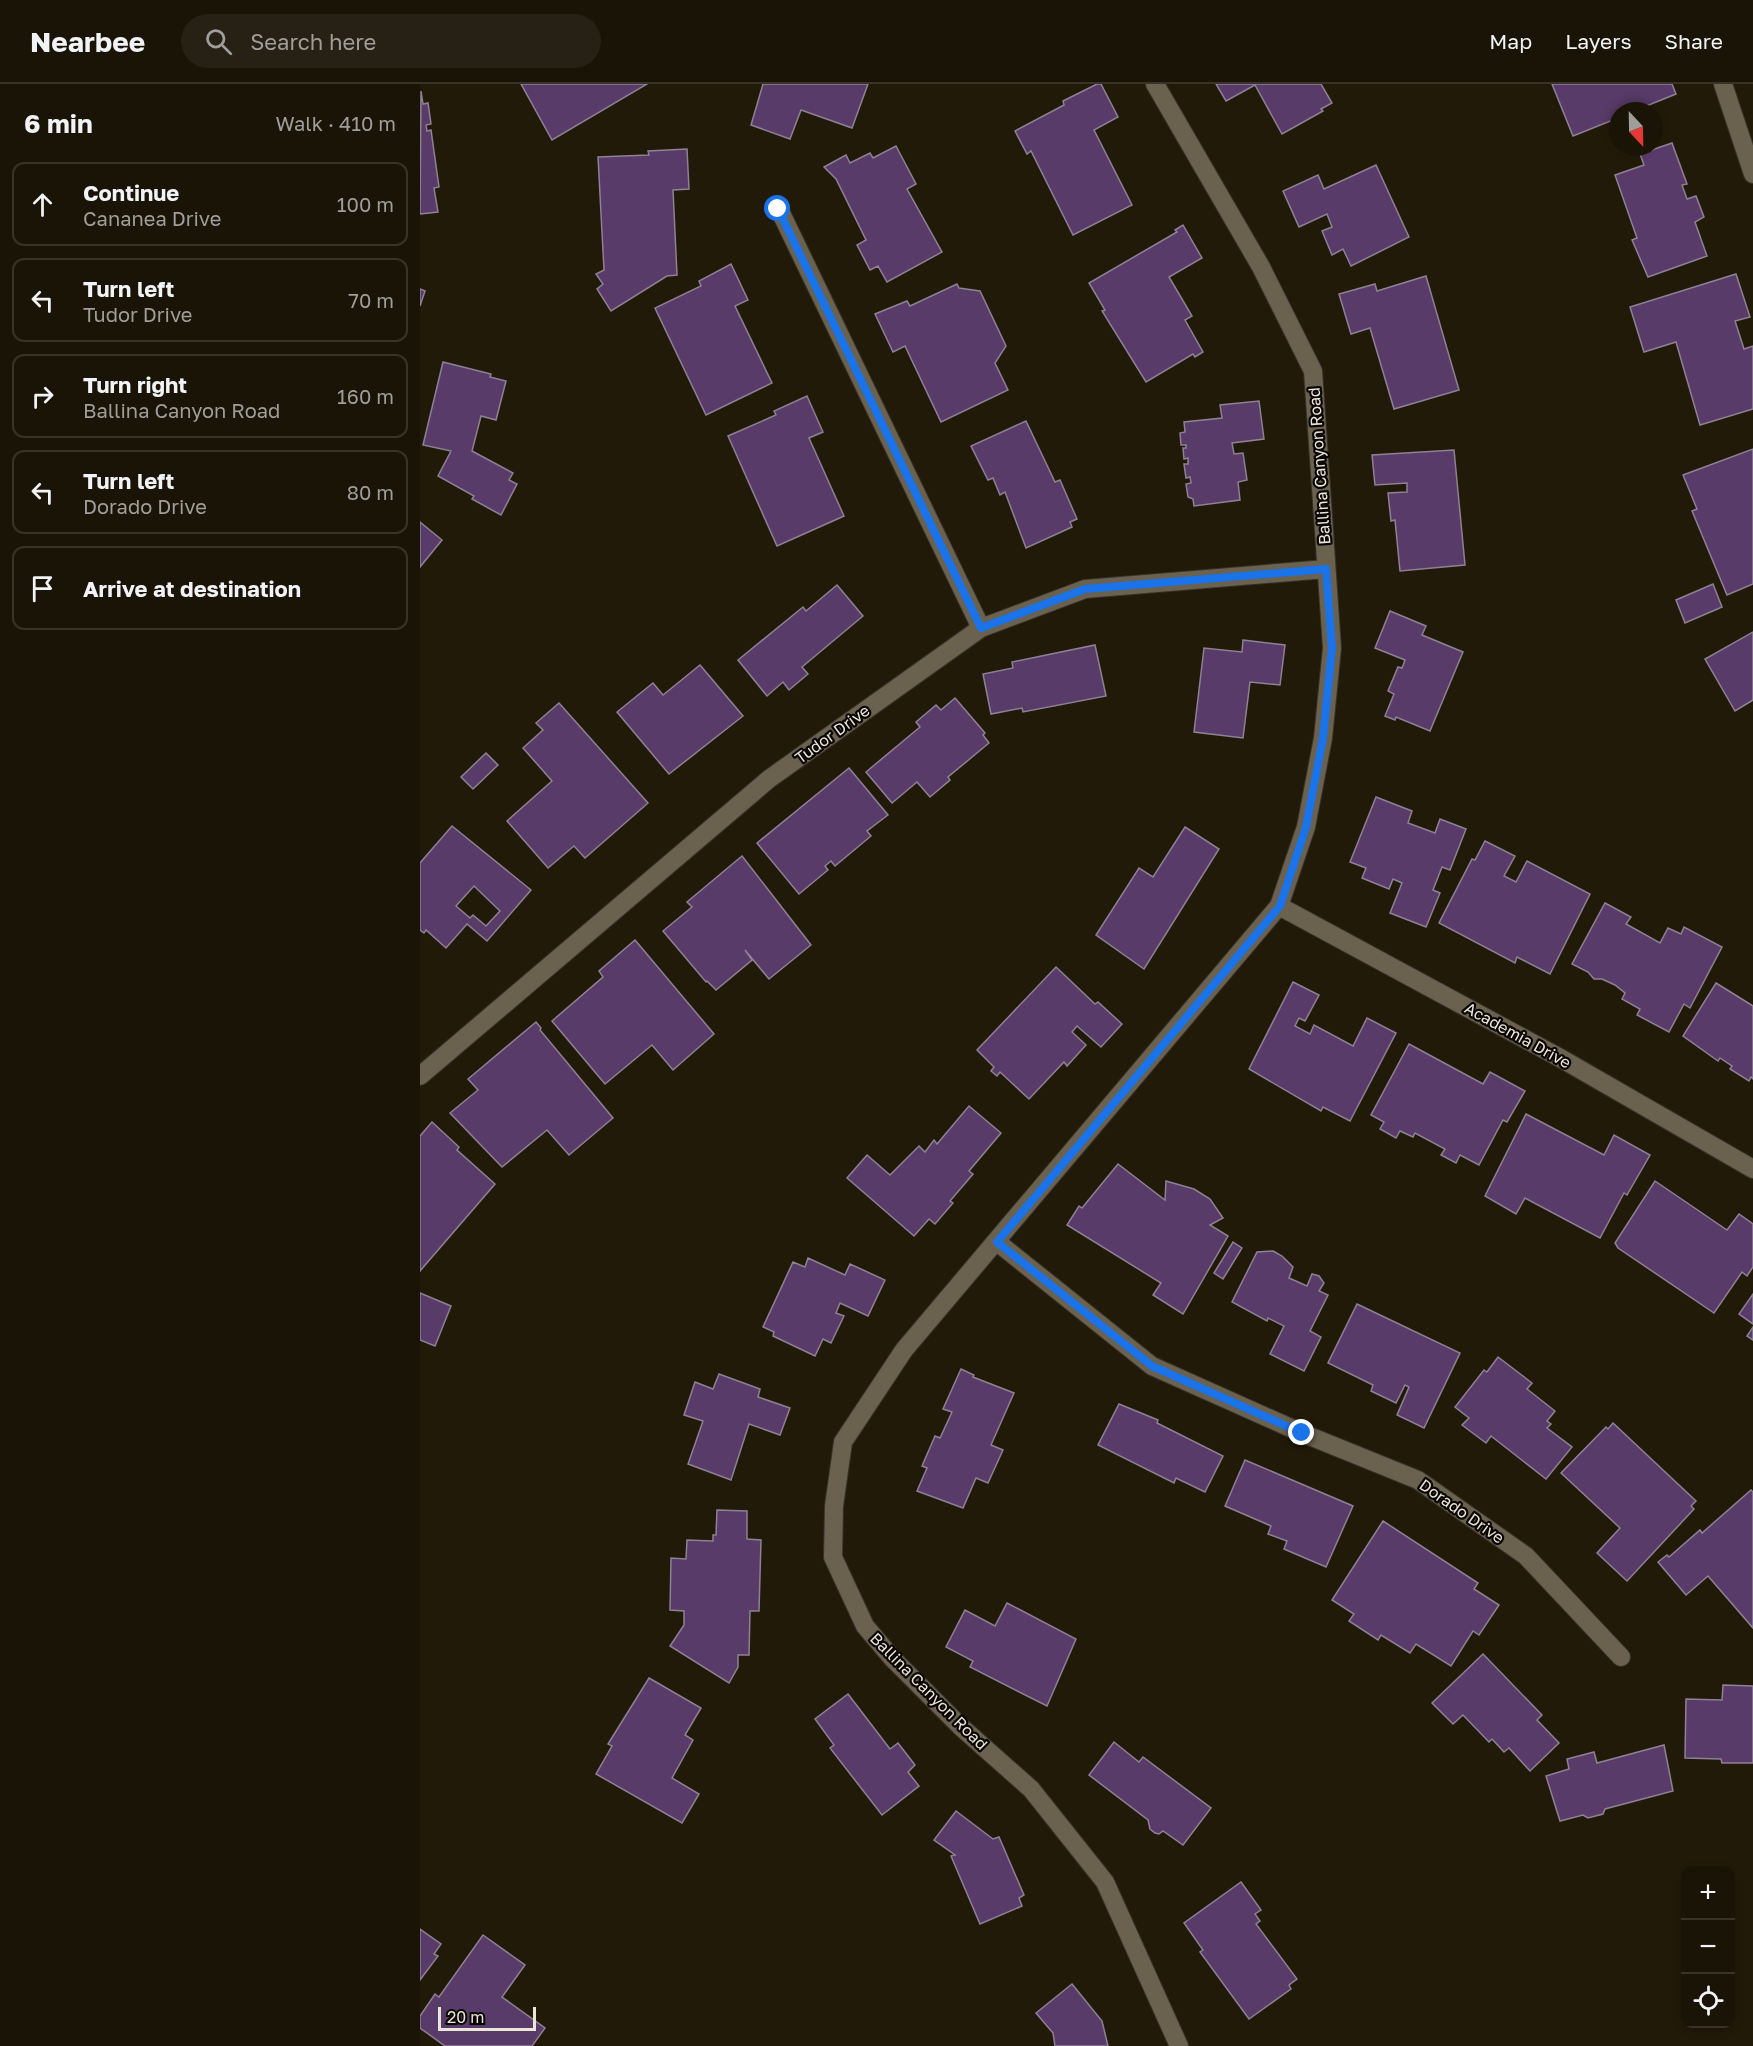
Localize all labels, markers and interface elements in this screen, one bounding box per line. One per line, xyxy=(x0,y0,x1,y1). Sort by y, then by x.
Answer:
search box xyxy=(181,14,601,68)
text: Nearbee xyxy=(30,25,145,58)
icon: search xyxy=(202,25,235,58)
text: Search here xyxy=(250,28,376,55)
text: Map xyxy=(1489,28,1532,54)
text: Layers xyxy=(1565,28,1632,54)
text: Share xyxy=(1665,28,1723,54)
north arrow xyxy=(1609,102,1663,156)
text: 6 min xyxy=(24,108,93,139)
text: Walk · 410 m xyxy=(276,111,396,135)
text: Continue xyxy=(83,179,179,206)
icon: ahead xyxy=(26,188,59,221)
text: 100 m xyxy=(337,192,394,216)
route start xyxy=(764,195,790,221)
text: Cananea Drive xyxy=(83,206,221,230)
text: Turn left xyxy=(83,275,174,302)
icon: left xyxy=(26,284,59,317)
text: 70 m xyxy=(348,288,394,312)
text: Tudor Drive xyxy=(83,302,192,326)
text: Turn right xyxy=(83,371,187,398)
icon: right xyxy=(26,380,59,413)
text: 160 m xyxy=(337,384,394,408)
street label: Ballina Canyon Road xyxy=(1304,387,1334,545)
text: Ballina Canyon Road xyxy=(83,398,280,422)
text: Turn left xyxy=(83,467,174,494)
icon: left xyxy=(26,476,59,509)
text: 80 m xyxy=(347,480,394,504)
text: Dorado Drive xyxy=(83,494,207,518)
icon: arrive xyxy=(26,572,59,605)
text: Arrive at destination xyxy=(83,575,301,602)
street label: Tudor Drive xyxy=(791,700,873,768)
street label: Academia Drive xyxy=(1461,998,1575,1072)
route end xyxy=(1288,1419,1314,1445)
street label: Dorado Drive xyxy=(1416,1474,1508,1548)
street label: Ballina Canyon Road xyxy=(866,1628,992,1754)
map controls xyxy=(1681,1866,1735,2028)
button: + xyxy=(1681,1866,1735,1920)
button: − xyxy=(1681,1920,1735,1974)
button: locate xyxy=(1681,1974,1735,2028)
scale bar xyxy=(438,2004,536,2032)
text: 20 m xyxy=(447,2007,484,2027)

